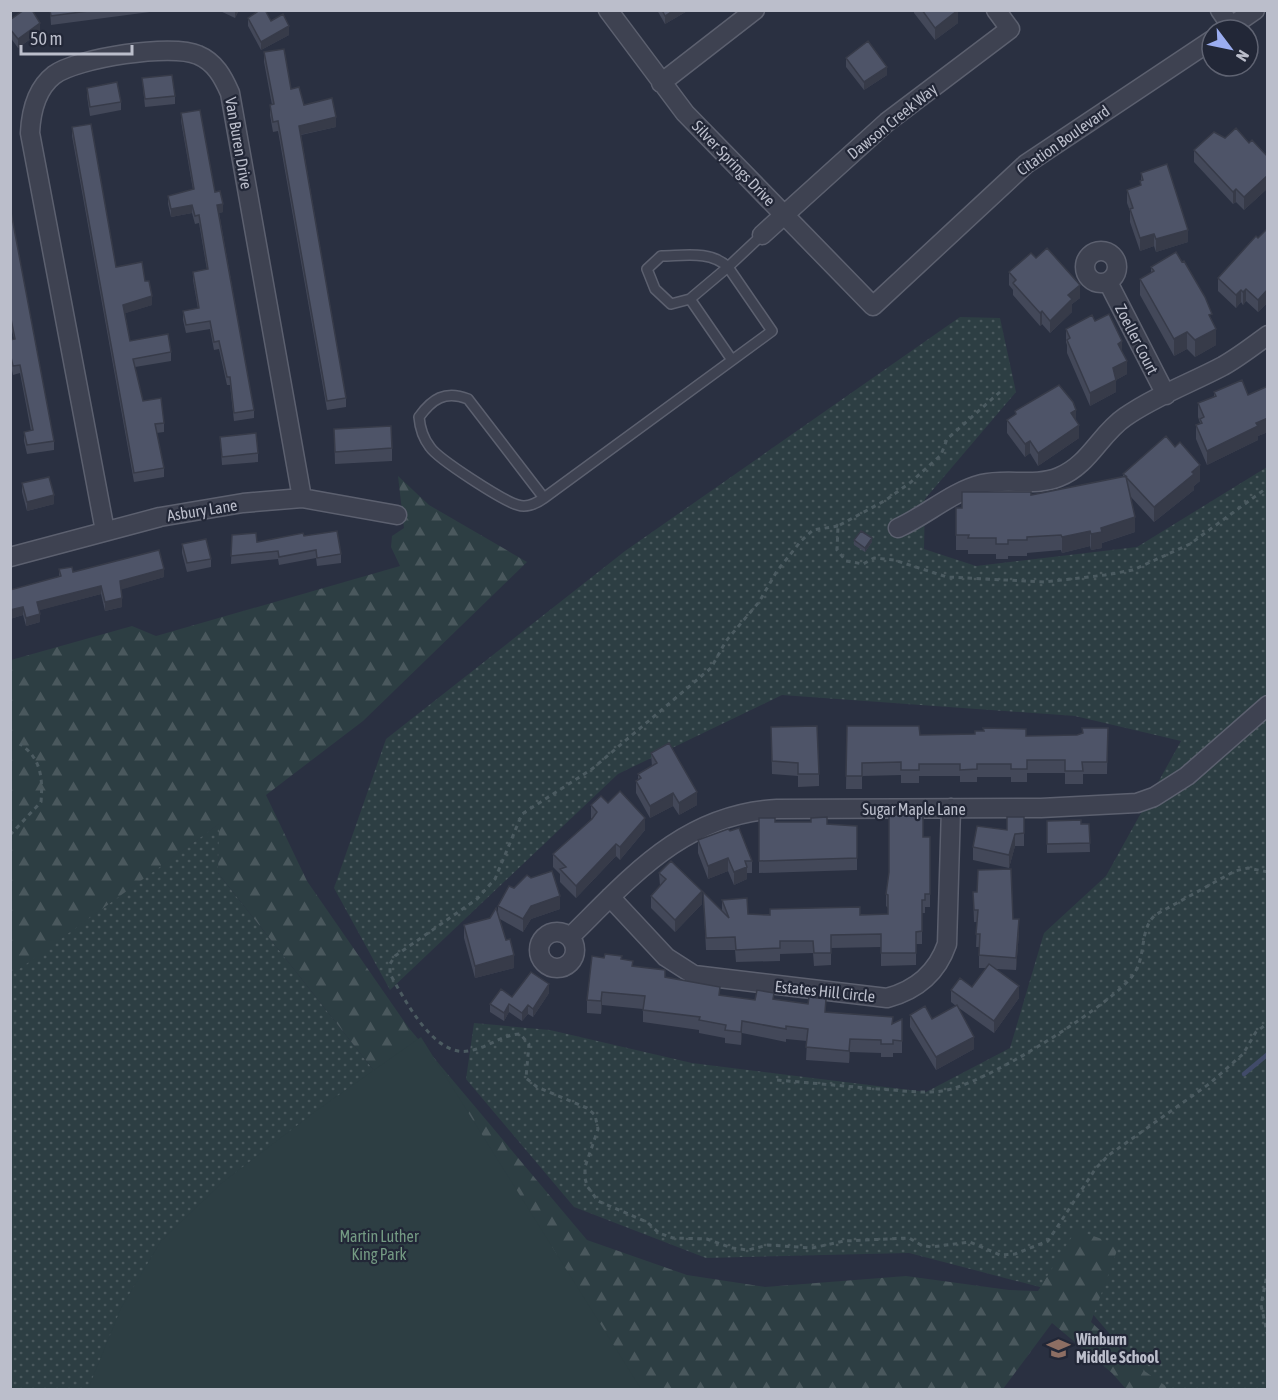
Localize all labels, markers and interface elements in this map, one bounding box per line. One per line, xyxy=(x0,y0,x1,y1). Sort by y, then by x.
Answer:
scale bar xyxy=(21,18,132,56)
north arrow xyxy=(1200,18,1260,78)
text: 50 m xyxy=(30,28,62,49)
text: N xyxy=(1233,47,1253,65)
street label: Dawson Creek Way xyxy=(844,79,941,163)
street label: Van Buren Drive xyxy=(222,96,256,190)
street label: Citation Boulevard xyxy=(1013,101,1113,179)
street label: Silver Springs Drive xyxy=(688,117,779,210)
street label: Zoeller Court xyxy=(1112,301,1162,377)
street label: Asbury Lane xyxy=(166,496,239,525)
street label: Sugar Maple Lane xyxy=(862,800,966,819)
street label: Estates Hill Circle xyxy=(774,977,876,1005)
park label: Martin Luther King Park xyxy=(339,1227,419,1264)
place label: Winburn Middle School xyxy=(1075,1330,1160,1366)
school or university icon: Winburn Middle School xyxy=(1045,1335,1071,1361)

